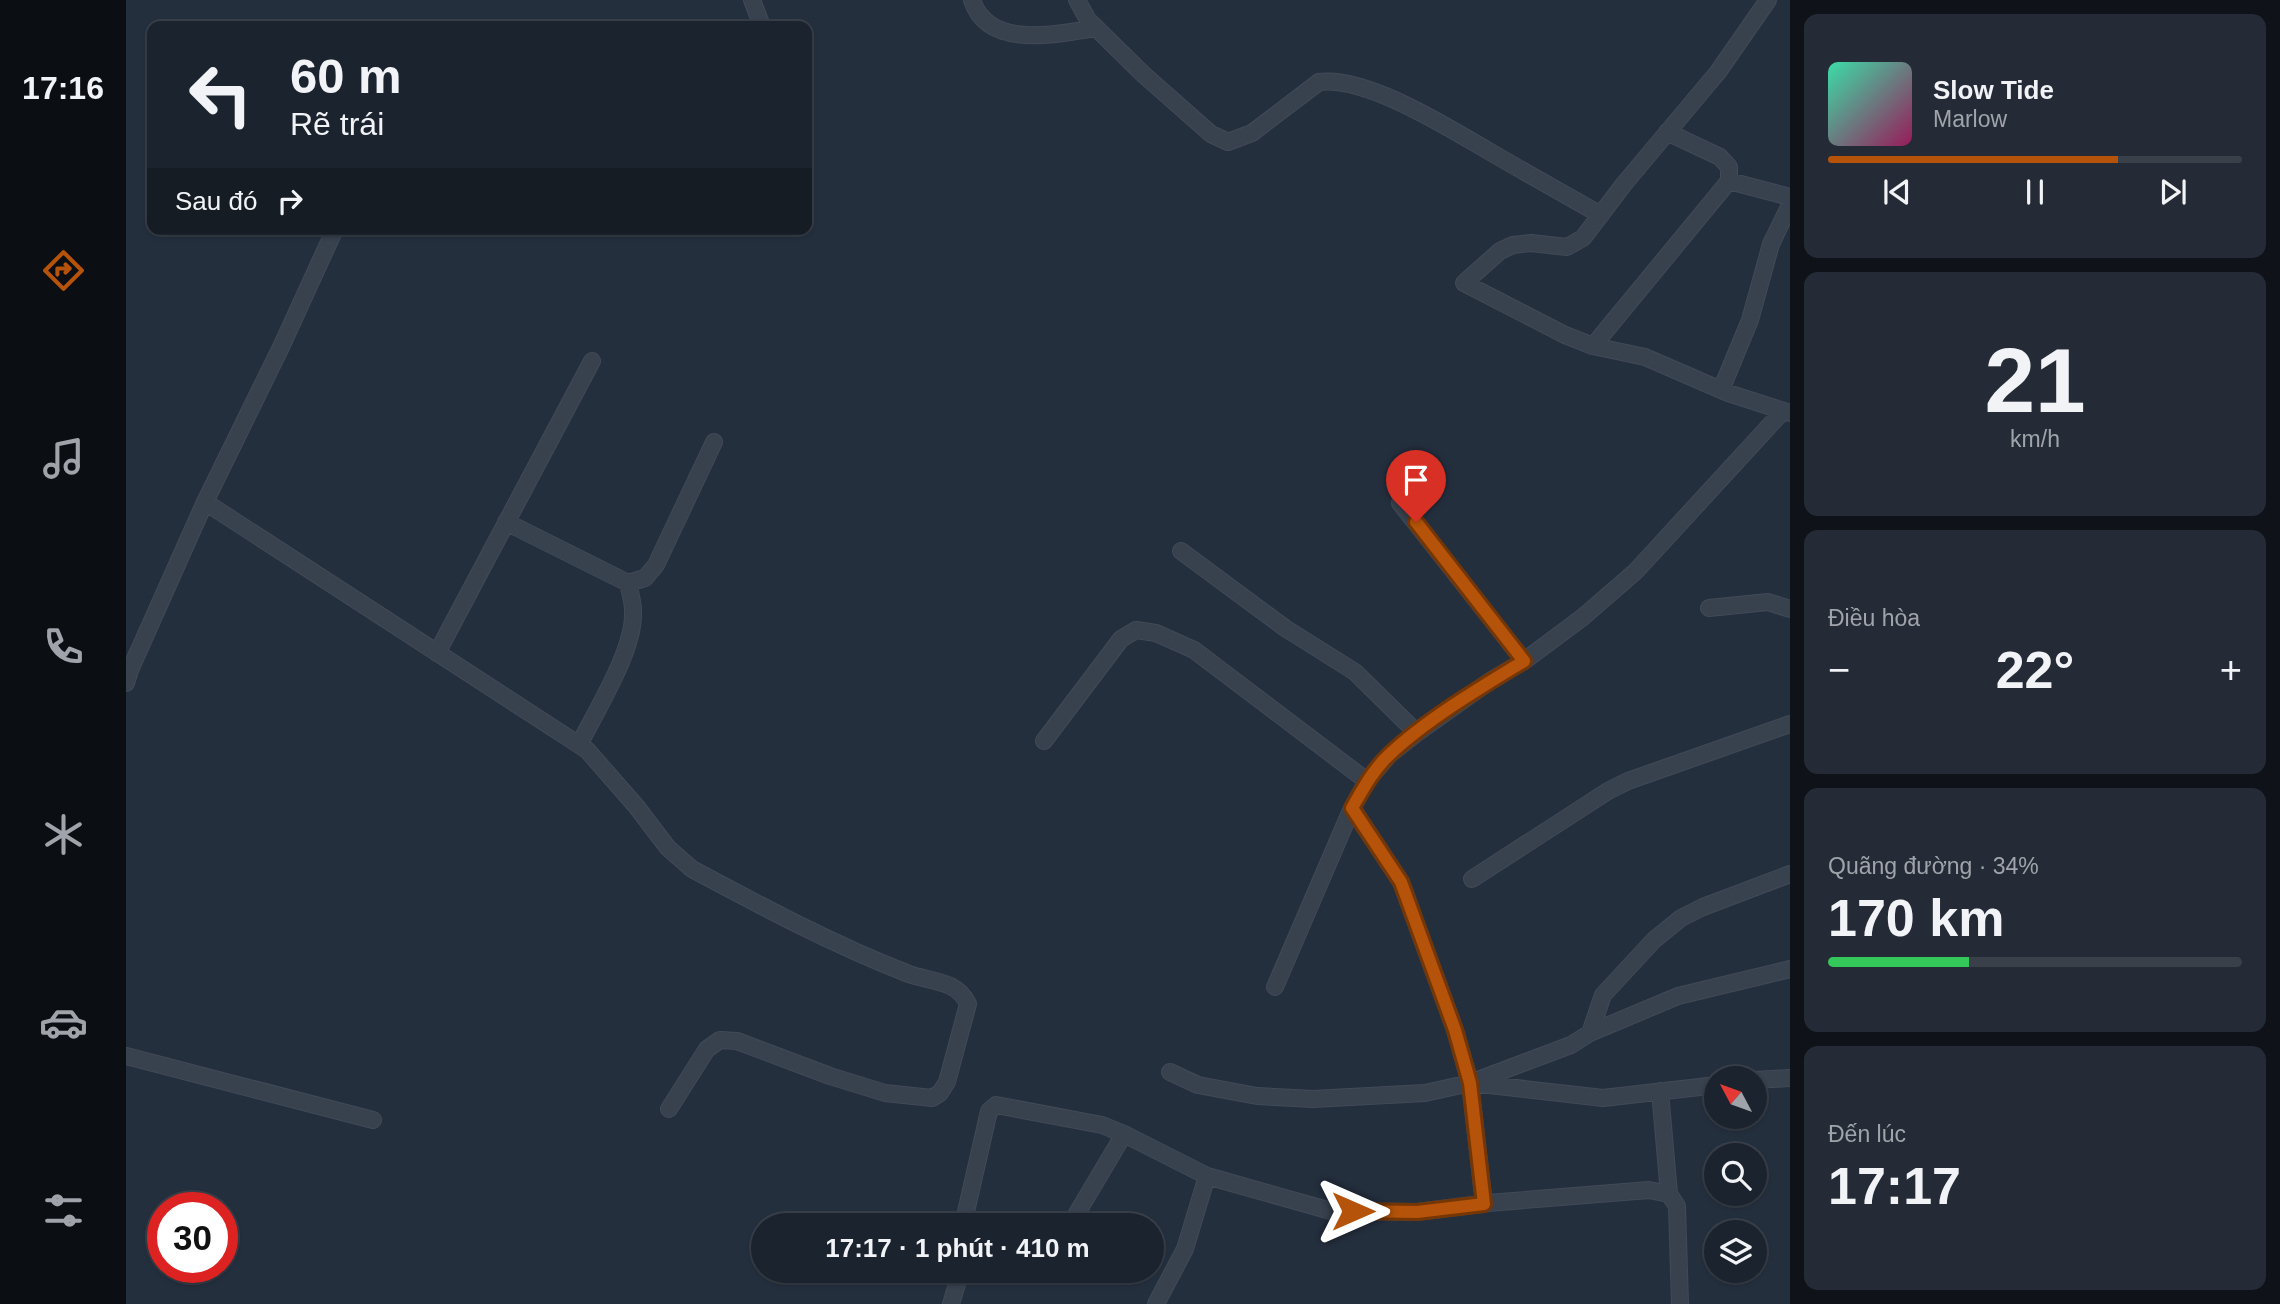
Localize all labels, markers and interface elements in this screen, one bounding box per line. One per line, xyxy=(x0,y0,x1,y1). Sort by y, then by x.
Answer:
icon: left xyxy=(175,49,266,140)
text: 60 m xyxy=(290,49,402,103)
text: 17:16 xyxy=(22,70,104,106)
text: Slow Tide xyxy=(1933,75,2054,105)
text: Rẽ trái xyxy=(290,106,384,142)
text: Marlow xyxy=(1933,106,2007,132)
icon: previous xyxy=(1878,173,1916,211)
icon: pause xyxy=(2016,173,2054,211)
icon: next xyxy=(2154,173,2192,211)
icon: right xyxy=(271,182,309,220)
text: Sau đó xyxy=(175,186,257,216)
icon: directions xyxy=(39,246,88,295)
text: 21 xyxy=(1984,330,2086,431)
text: km/h xyxy=(2010,426,2060,452)
icon: music xyxy=(39,434,88,483)
pin xyxy=(1386,450,1446,522)
icon: arrive xyxy=(1397,461,1435,499)
text: Điều hòa xyxy=(1828,605,1920,631)
icon: phone xyxy=(39,622,88,671)
text: 22° xyxy=(1996,641,2074,699)
text: − xyxy=(1828,649,1850,691)
text: + xyxy=(2220,649,2242,691)
icon: climate xyxy=(39,810,88,859)
text: Quãng đường · 34% xyxy=(1828,853,2039,879)
text: 170 km xyxy=(1828,889,2004,947)
icon: car xyxy=(39,998,88,1047)
north arrow xyxy=(1704,1066,1768,1129)
map controls xyxy=(1704,1066,1767,1283)
text: Đến lúc xyxy=(1828,1121,1906,1147)
button: search xyxy=(1704,1143,1767,1206)
text: 17:17 xyxy=(1828,1157,1961,1215)
position arrow xyxy=(1316,1174,1390,1248)
icon: filters xyxy=(39,1186,88,1235)
speed limit sign: 30 xyxy=(147,1192,238,1283)
button: layers xyxy=(1704,1220,1767,1283)
text: 17:17 · 1 phút · 410 m xyxy=(825,1233,1090,1263)

